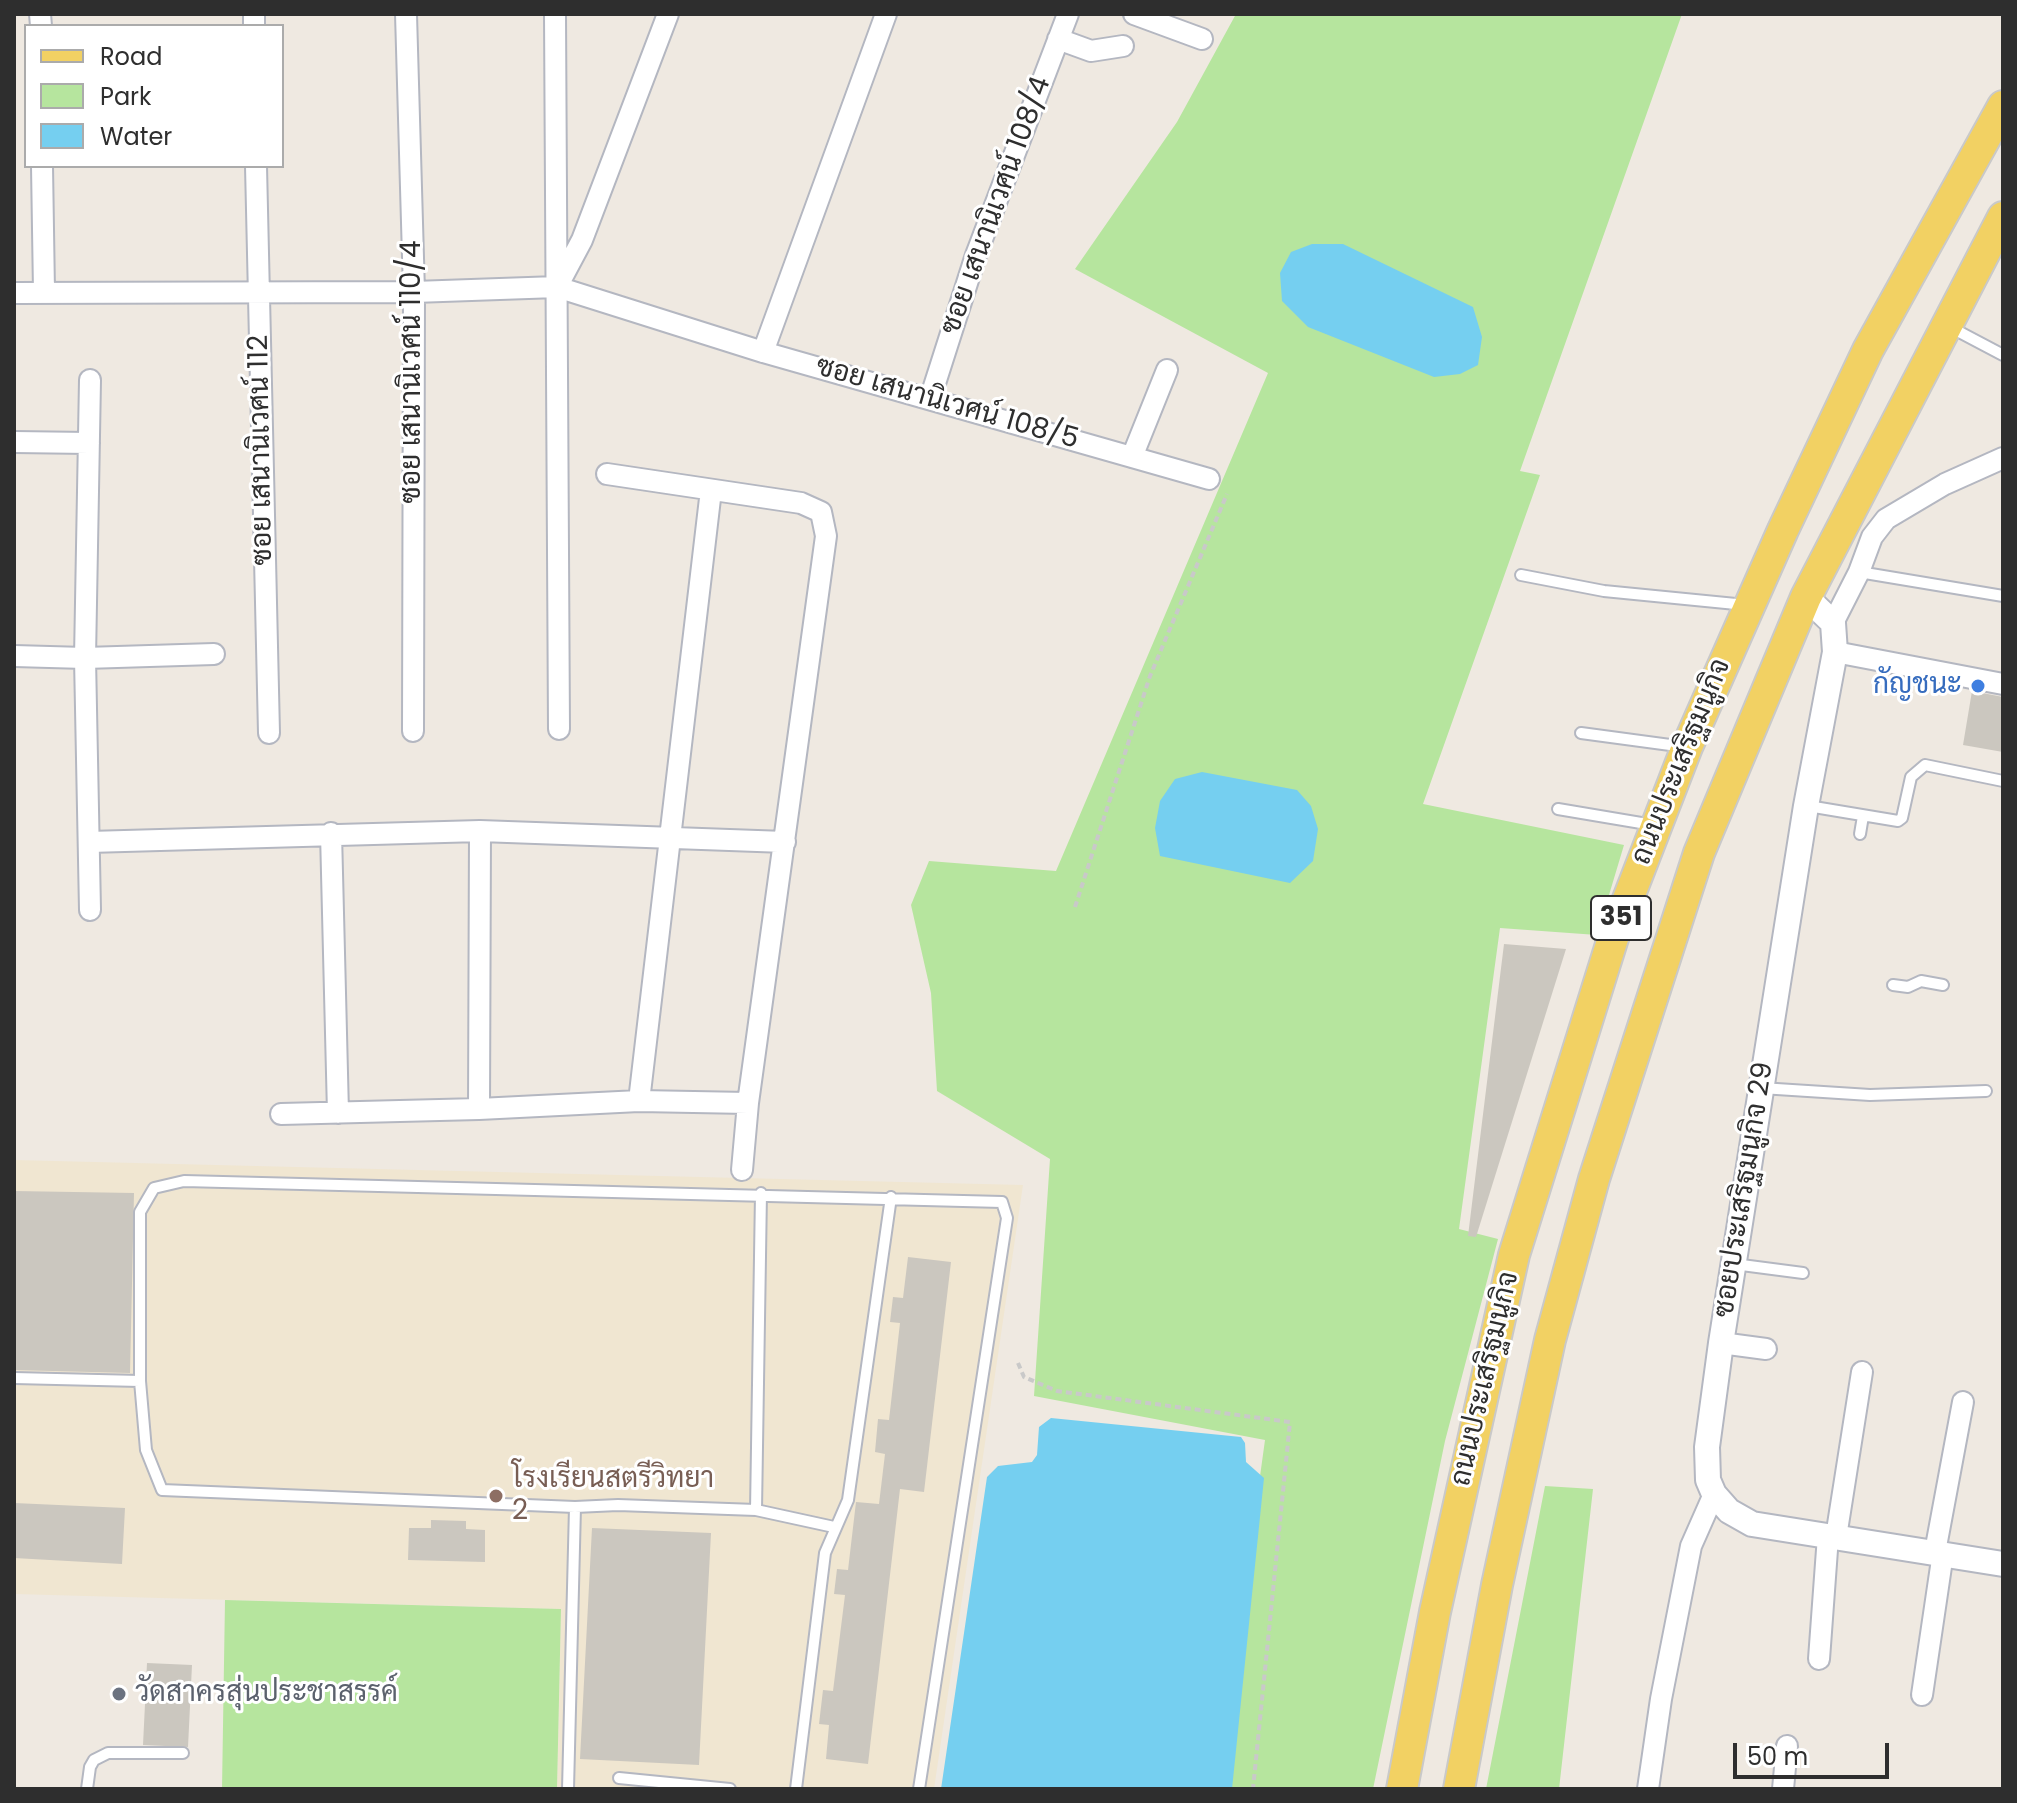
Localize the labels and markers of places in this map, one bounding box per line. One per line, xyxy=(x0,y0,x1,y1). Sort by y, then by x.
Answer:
place label: กัญชนะ xyxy=(1873,669,1962,703)
marker: กัญชนะ xyxy=(1969,677,1987,695)
place label: โรงเรียนสตรีวิทยา 2 xyxy=(512,1463,714,1529)
marker: โรงเรียนสตรีวิทยา 2 xyxy=(487,1487,505,1505)
place label: วัดสาครสุ่นประชาสรรค์ xyxy=(135,1677,398,1711)
marker: วัดสาครสุ่นประชาสรรค์ xyxy=(110,1685,128,1703)

